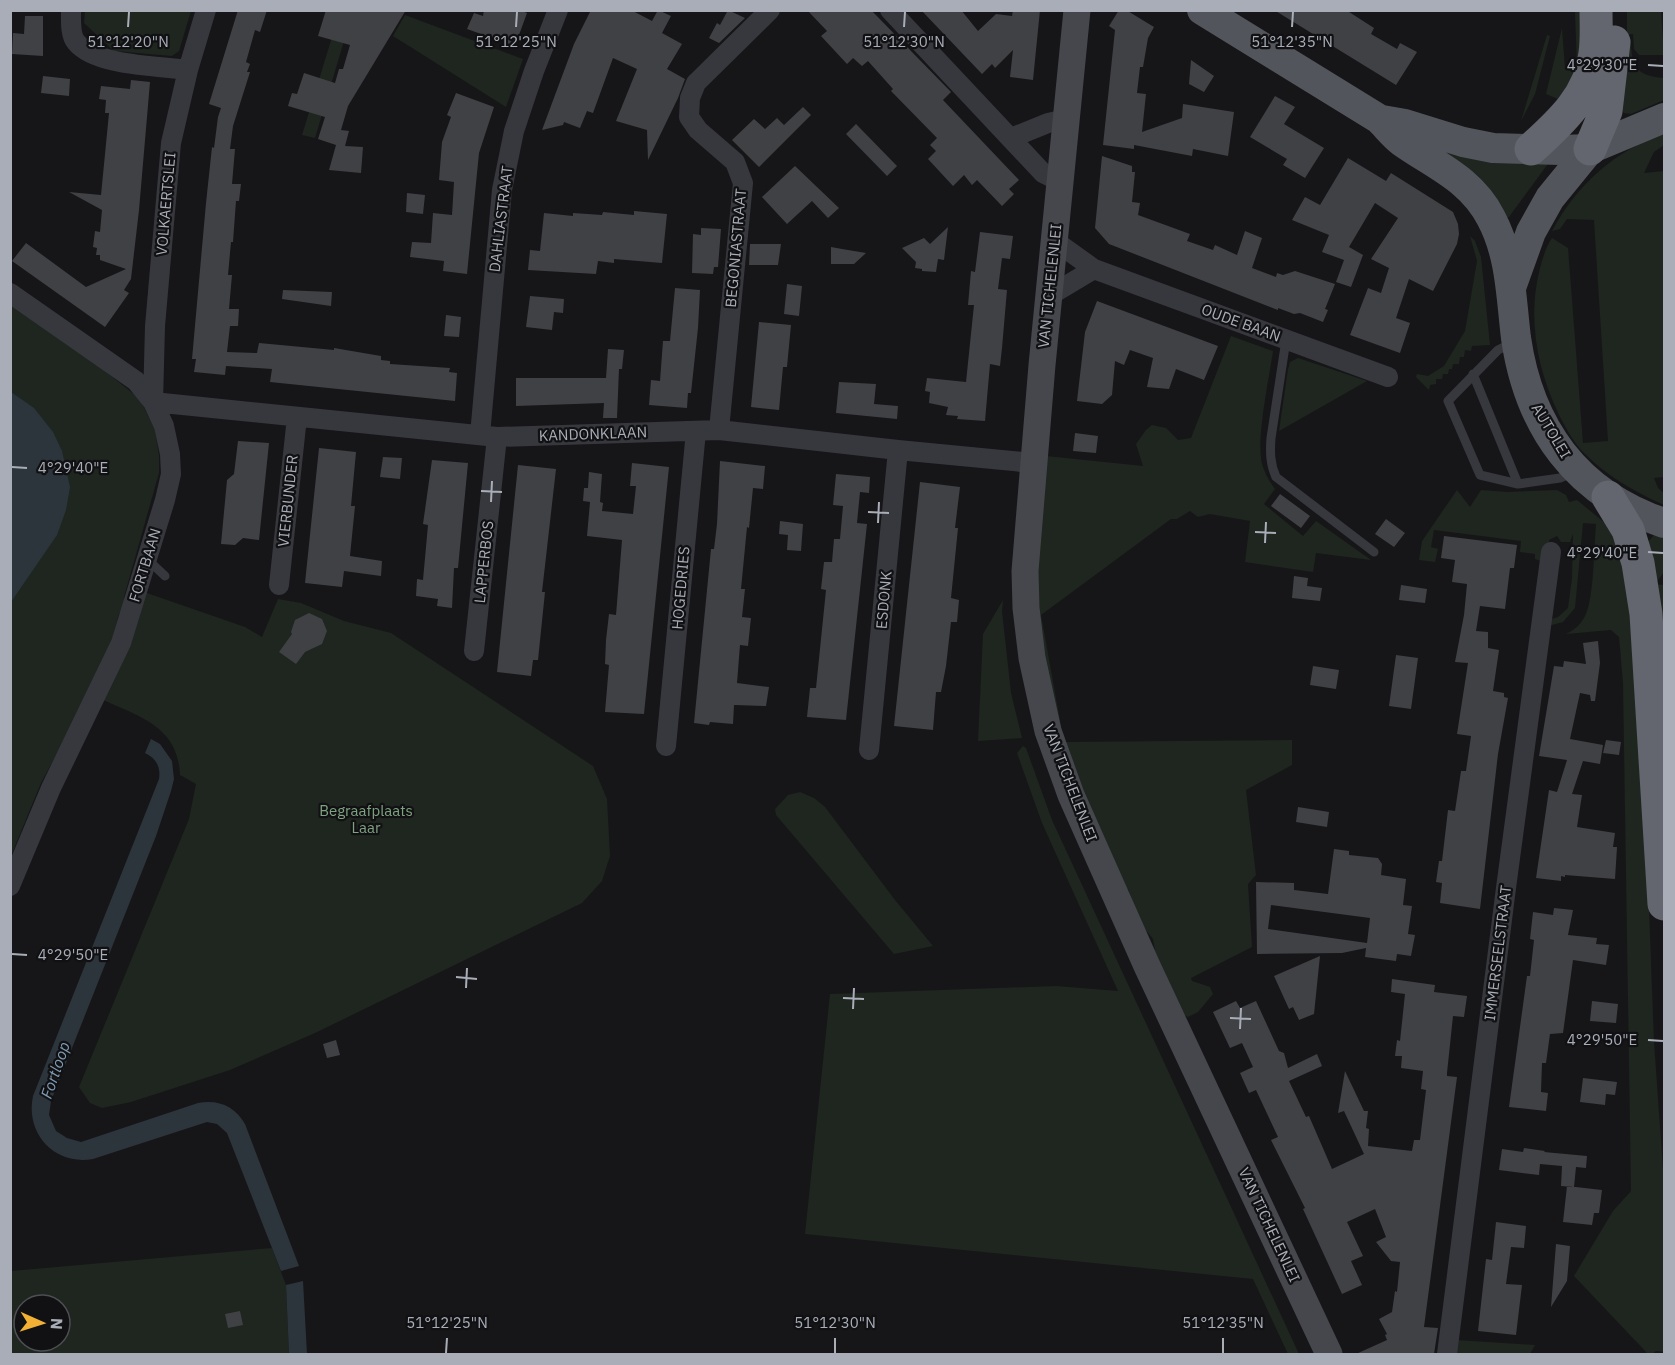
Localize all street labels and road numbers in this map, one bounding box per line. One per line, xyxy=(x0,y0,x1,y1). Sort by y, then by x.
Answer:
street label: VOLKAERTSLEI xyxy=(152,152,179,256)
street label: DAHLIASTRAAT xyxy=(485,164,517,273)
street label: BEGONIASTRAAT xyxy=(721,187,750,308)
street label: VAN TICHELENLEI xyxy=(1034,223,1065,349)
street label: OUDE BAAN xyxy=(1199,299,1283,346)
street label: AUTOLEI xyxy=(1528,400,1575,462)
street label: KANDONKLAAN xyxy=(538,422,647,445)
street label: VIERBUNDER xyxy=(273,454,302,548)
street label: LAPPERBOS xyxy=(470,520,497,604)
street label: FORTBAAN xyxy=(124,526,165,604)
street label: HOGEDRIES xyxy=(667,546,694,630)
street label: ESDONK xyxy=(871,570,896,630)
street label: VAN TICHELENLEI xyxy=(1039,721,1102,844)
street label: IMMERSEELSTRAAT xyxy=(1480,884,1515,1022)
street label: VAN TICHELENLEI xyxy=(1235,1164,1304,1285)

